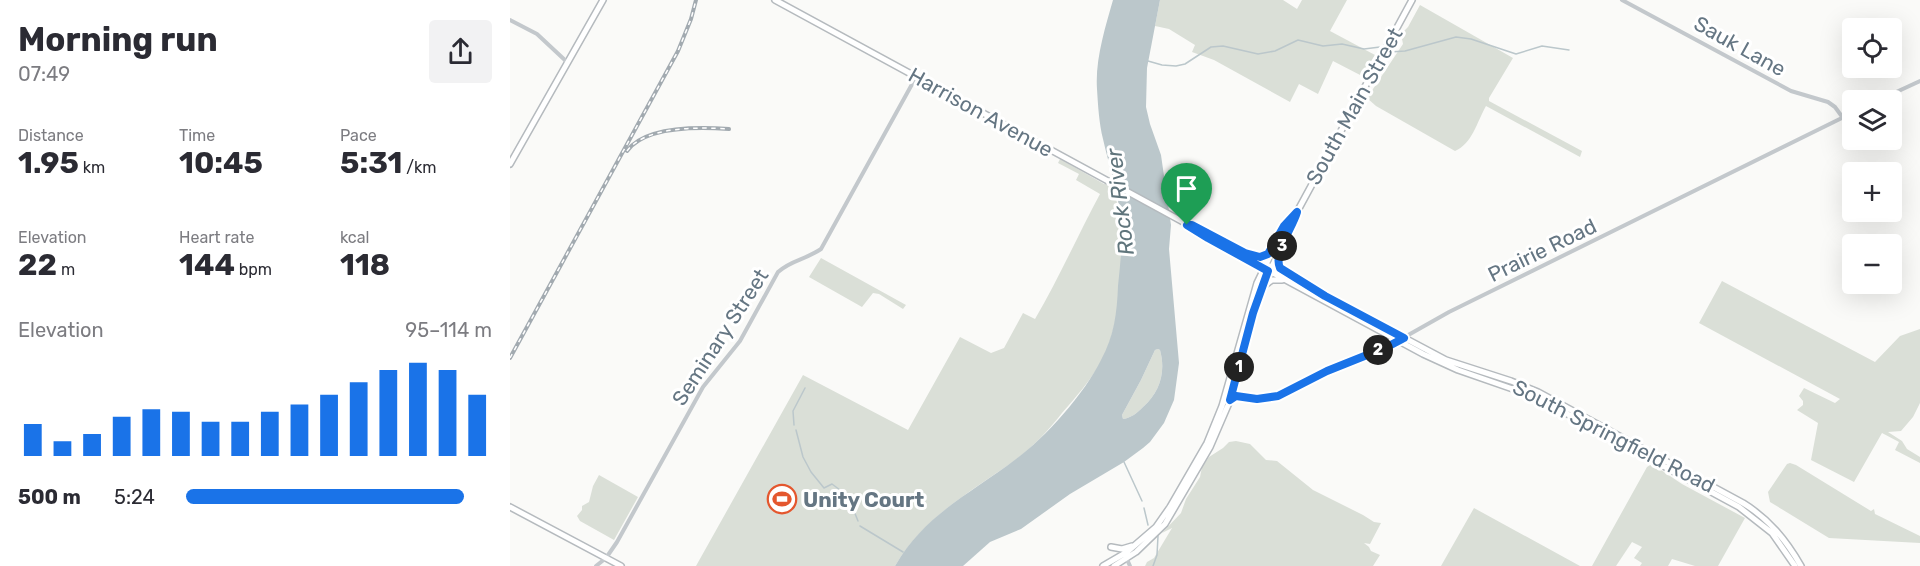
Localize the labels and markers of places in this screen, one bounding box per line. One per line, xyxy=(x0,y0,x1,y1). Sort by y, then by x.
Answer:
pin xyxy=(1161,163,1212,225)
pin: 3 xyxy=(1267,231,1297,261)
pin: 2 xyxy=(1363,335,1393,365)
pin: 1 xyxy=(1224,352,1254,382)
sports icon: Unity Court xyxy=(766,483,798,515)
place label: Unity Court xyxy=(803,487,925,512)

